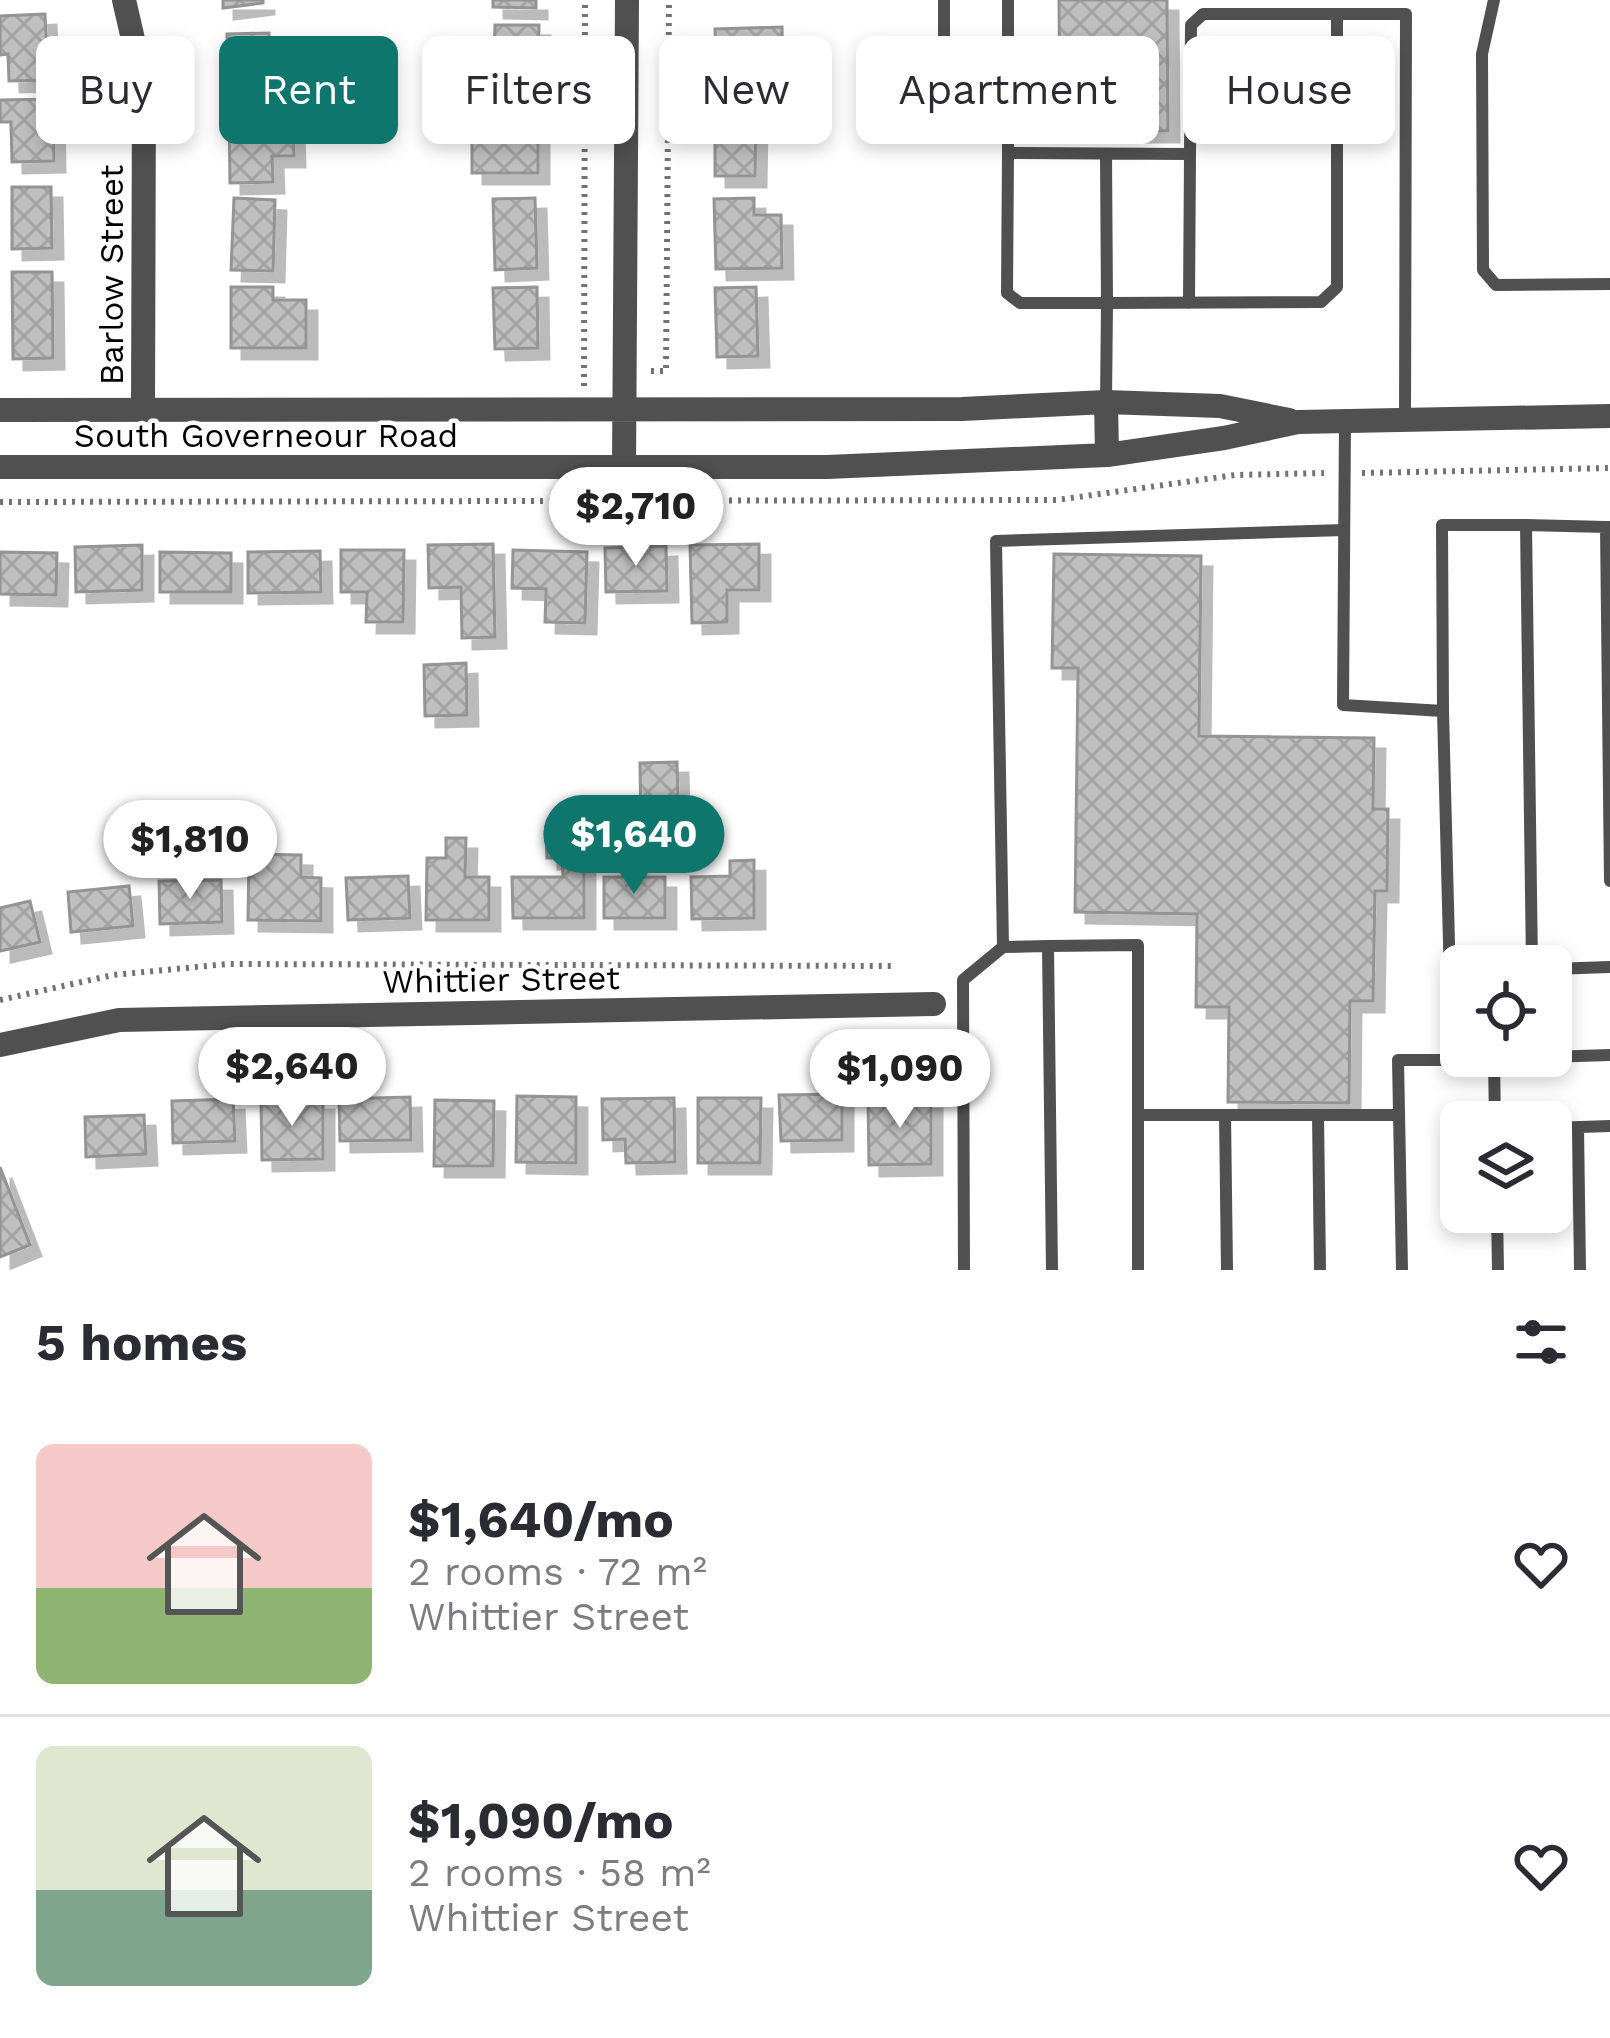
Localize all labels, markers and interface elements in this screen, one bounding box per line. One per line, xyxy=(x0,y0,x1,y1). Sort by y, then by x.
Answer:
chip: Buy xyxy=(36,36,195,144)
chip: Rent xyxy=(219,36,398,144)
chip: Filters xyxy=(422,36,635,144)
chip: New xyxy=(659,36,832,144)
chip: Apartment xyxy=(856,36,1159,144)
chip: House xyxy=(1183,36,1395,144)
street label: Barlow Street xyxy=(92,165,131,385)
street label: South Governeour Road xyxy=(74,416,458,455)
pin: $2,710 xyxy=(538,467,734,569)
text: $2,710 xyxy=(576,483,696,528)
pin: $1,640 xyxy=(536,795,732,897)
pin: $1,810 xyxy=(92,800,288,902)
text: $1,640 xyxy=(570,811,698,856)
text: $1,810 xyxy=(130,816,250,861)
map controls xyxy=(1440,945,1572,1233)
button: locate xyxy=(1440,945,1572,1077)
street label: Whittier Street xyxy=(382,958,620,1001)
pin: $2,640 xyxy=(194,1027,390,1129)
pin: $1,090 xyxy=(802,1029,998,1131)
text: $2,640 xyxy=(225,1043,359,1088)
text: $1,090 xyxy=(837,1045,964,1090)
button: layers xyxy=(1440,1101,1572,1233)
icon: filters xyxy=(1508,1309,1574,1375)
text: 5 homes xyxy=(36,1313,247,1372)
text: $1,640/mo xyxy=(408,1490,674,1549)
icon: home xyxy=(132,1492,276,1636)
icon: heart xyxy=(1508,1531,1574,1597)
text: 2 rooms · 72 m² xyxy=(408,1549,707,1594)
text: Whittier Street xyxy=(408,1594,689,1639)
text: $1,090/mo xyxy=(408,1791,674,1850)
icon: home xyxy=(132,1794,276,1938)
icon: heart xyxy=(1508,1833,1574,1899)
text: 2 rooms · 58 m² xyxy=(408,1850,711,1895)
text: Whittier Street xyxy=(408,1895,689,1940)

